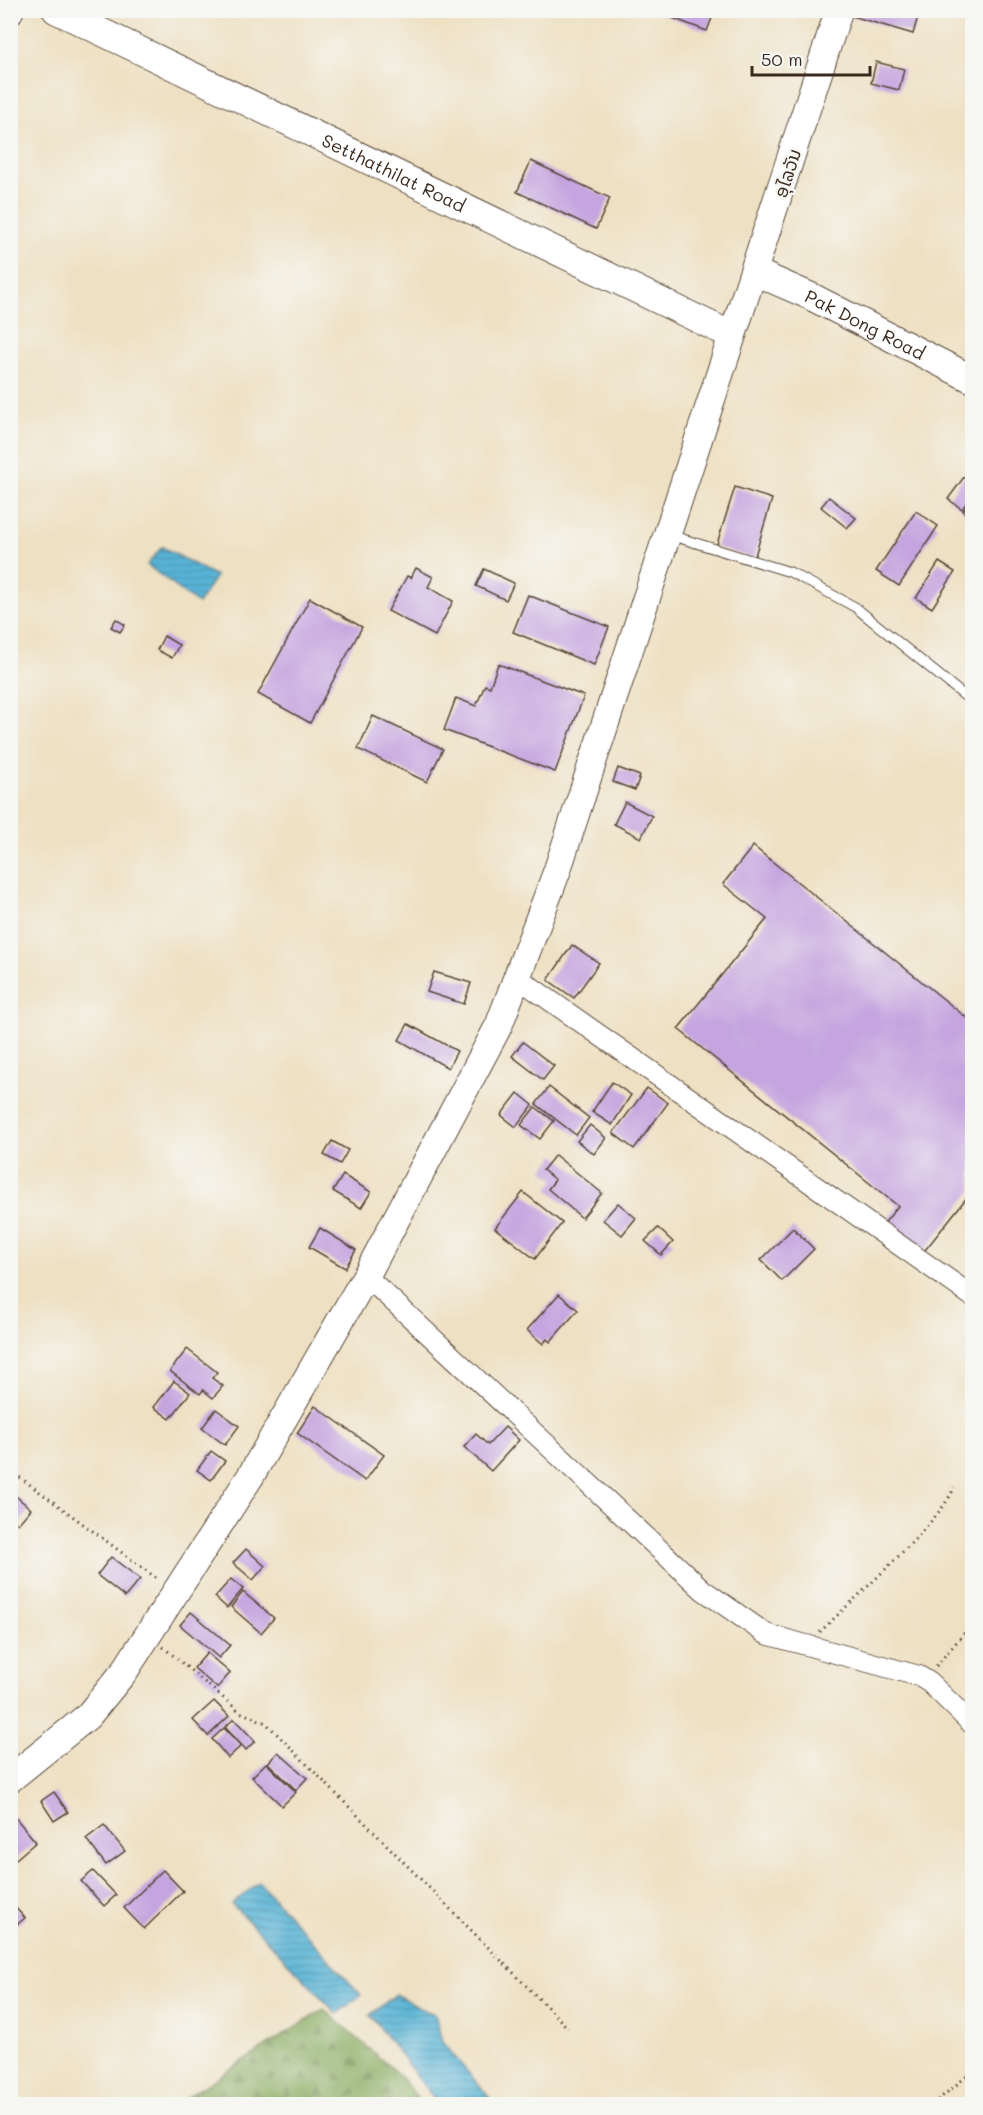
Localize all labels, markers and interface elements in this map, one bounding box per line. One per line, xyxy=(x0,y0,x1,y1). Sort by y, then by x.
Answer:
scale bar xyxy=(752,39,870,77)
text: 50 m xyxy=(761,47,803,71)
street label: Setthathilat Road xyxy=(318,128,470,217)
street label: ອຸໄລວັນ xyxy=(768,146,806,200)
street label: Pak Dong Road xyxy=(801,284,929,365)

